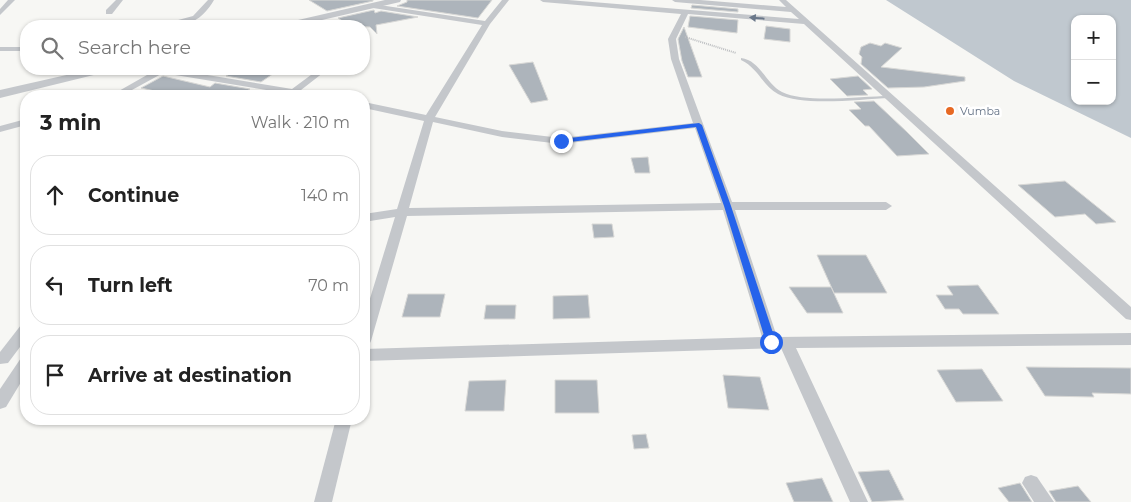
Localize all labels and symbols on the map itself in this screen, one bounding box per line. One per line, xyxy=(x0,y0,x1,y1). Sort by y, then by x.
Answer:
one-way arrow xyxy=(749,14,765,22)
place label: Vumba xyxy=(960,104,1000,118)
marker: Vumba xyxy=(944,105,956,117)
route end xyxy=(550,130,573,153)
route start xyxy=(760,331,783,354)

